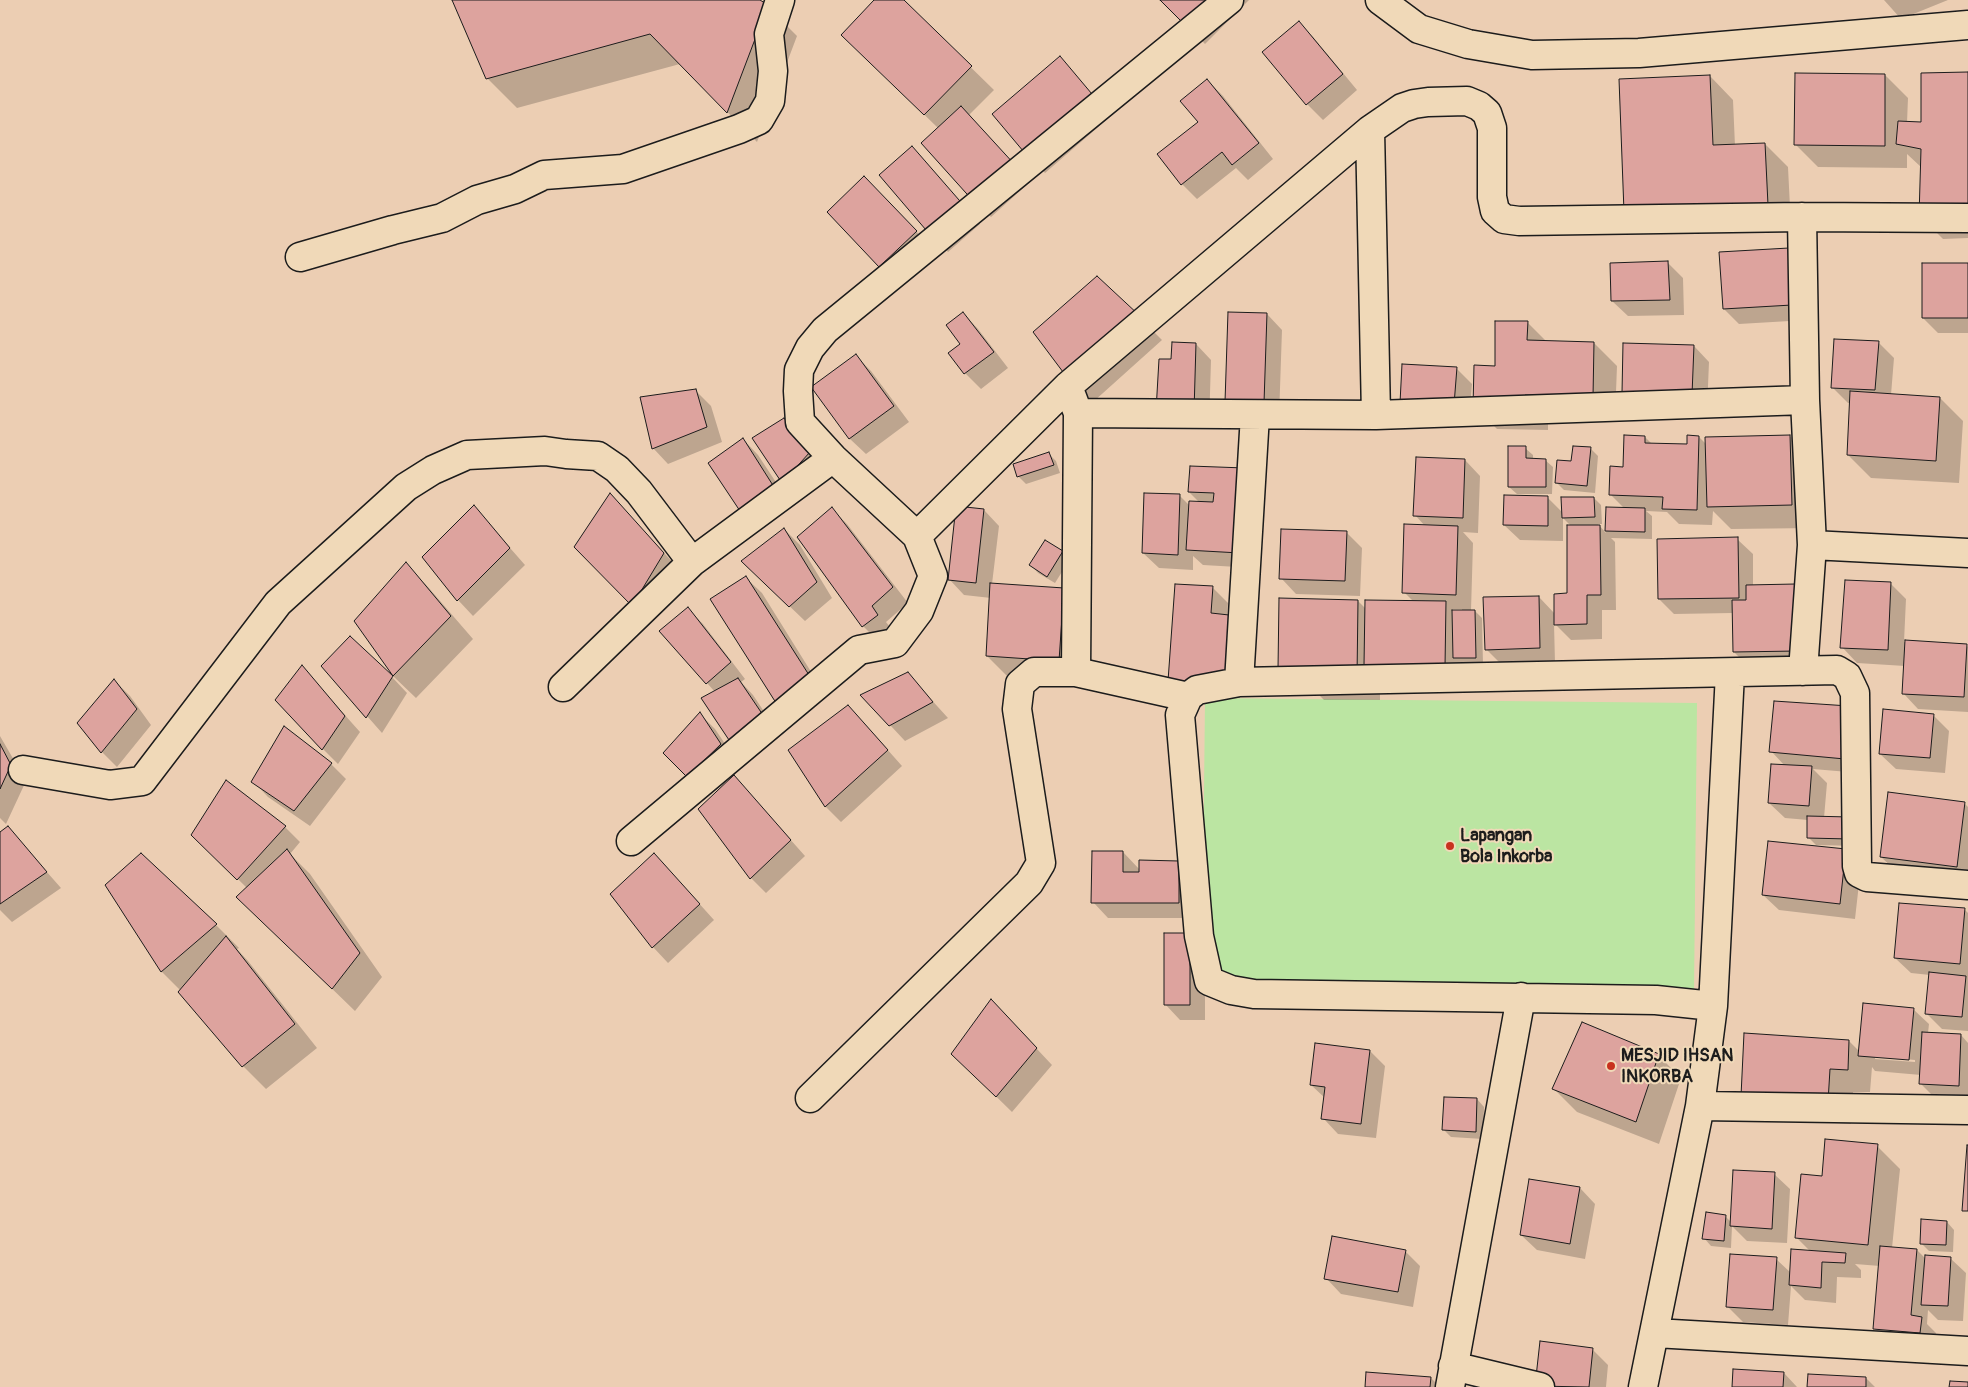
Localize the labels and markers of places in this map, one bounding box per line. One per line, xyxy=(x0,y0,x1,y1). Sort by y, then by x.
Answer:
place label: Lapangan Bola Inkorba xyxy=(1460,825,1552,868)
marker: Lapangan Bola Inkorba xyxy=(1444,840,1456,852)
place label: MESJID IHSAN INKORBA xyxy=(1621,1045,1734,1088)
marker: MESJID IHSAN INKORBA xyxy=(1605,1060,1617,1072)

